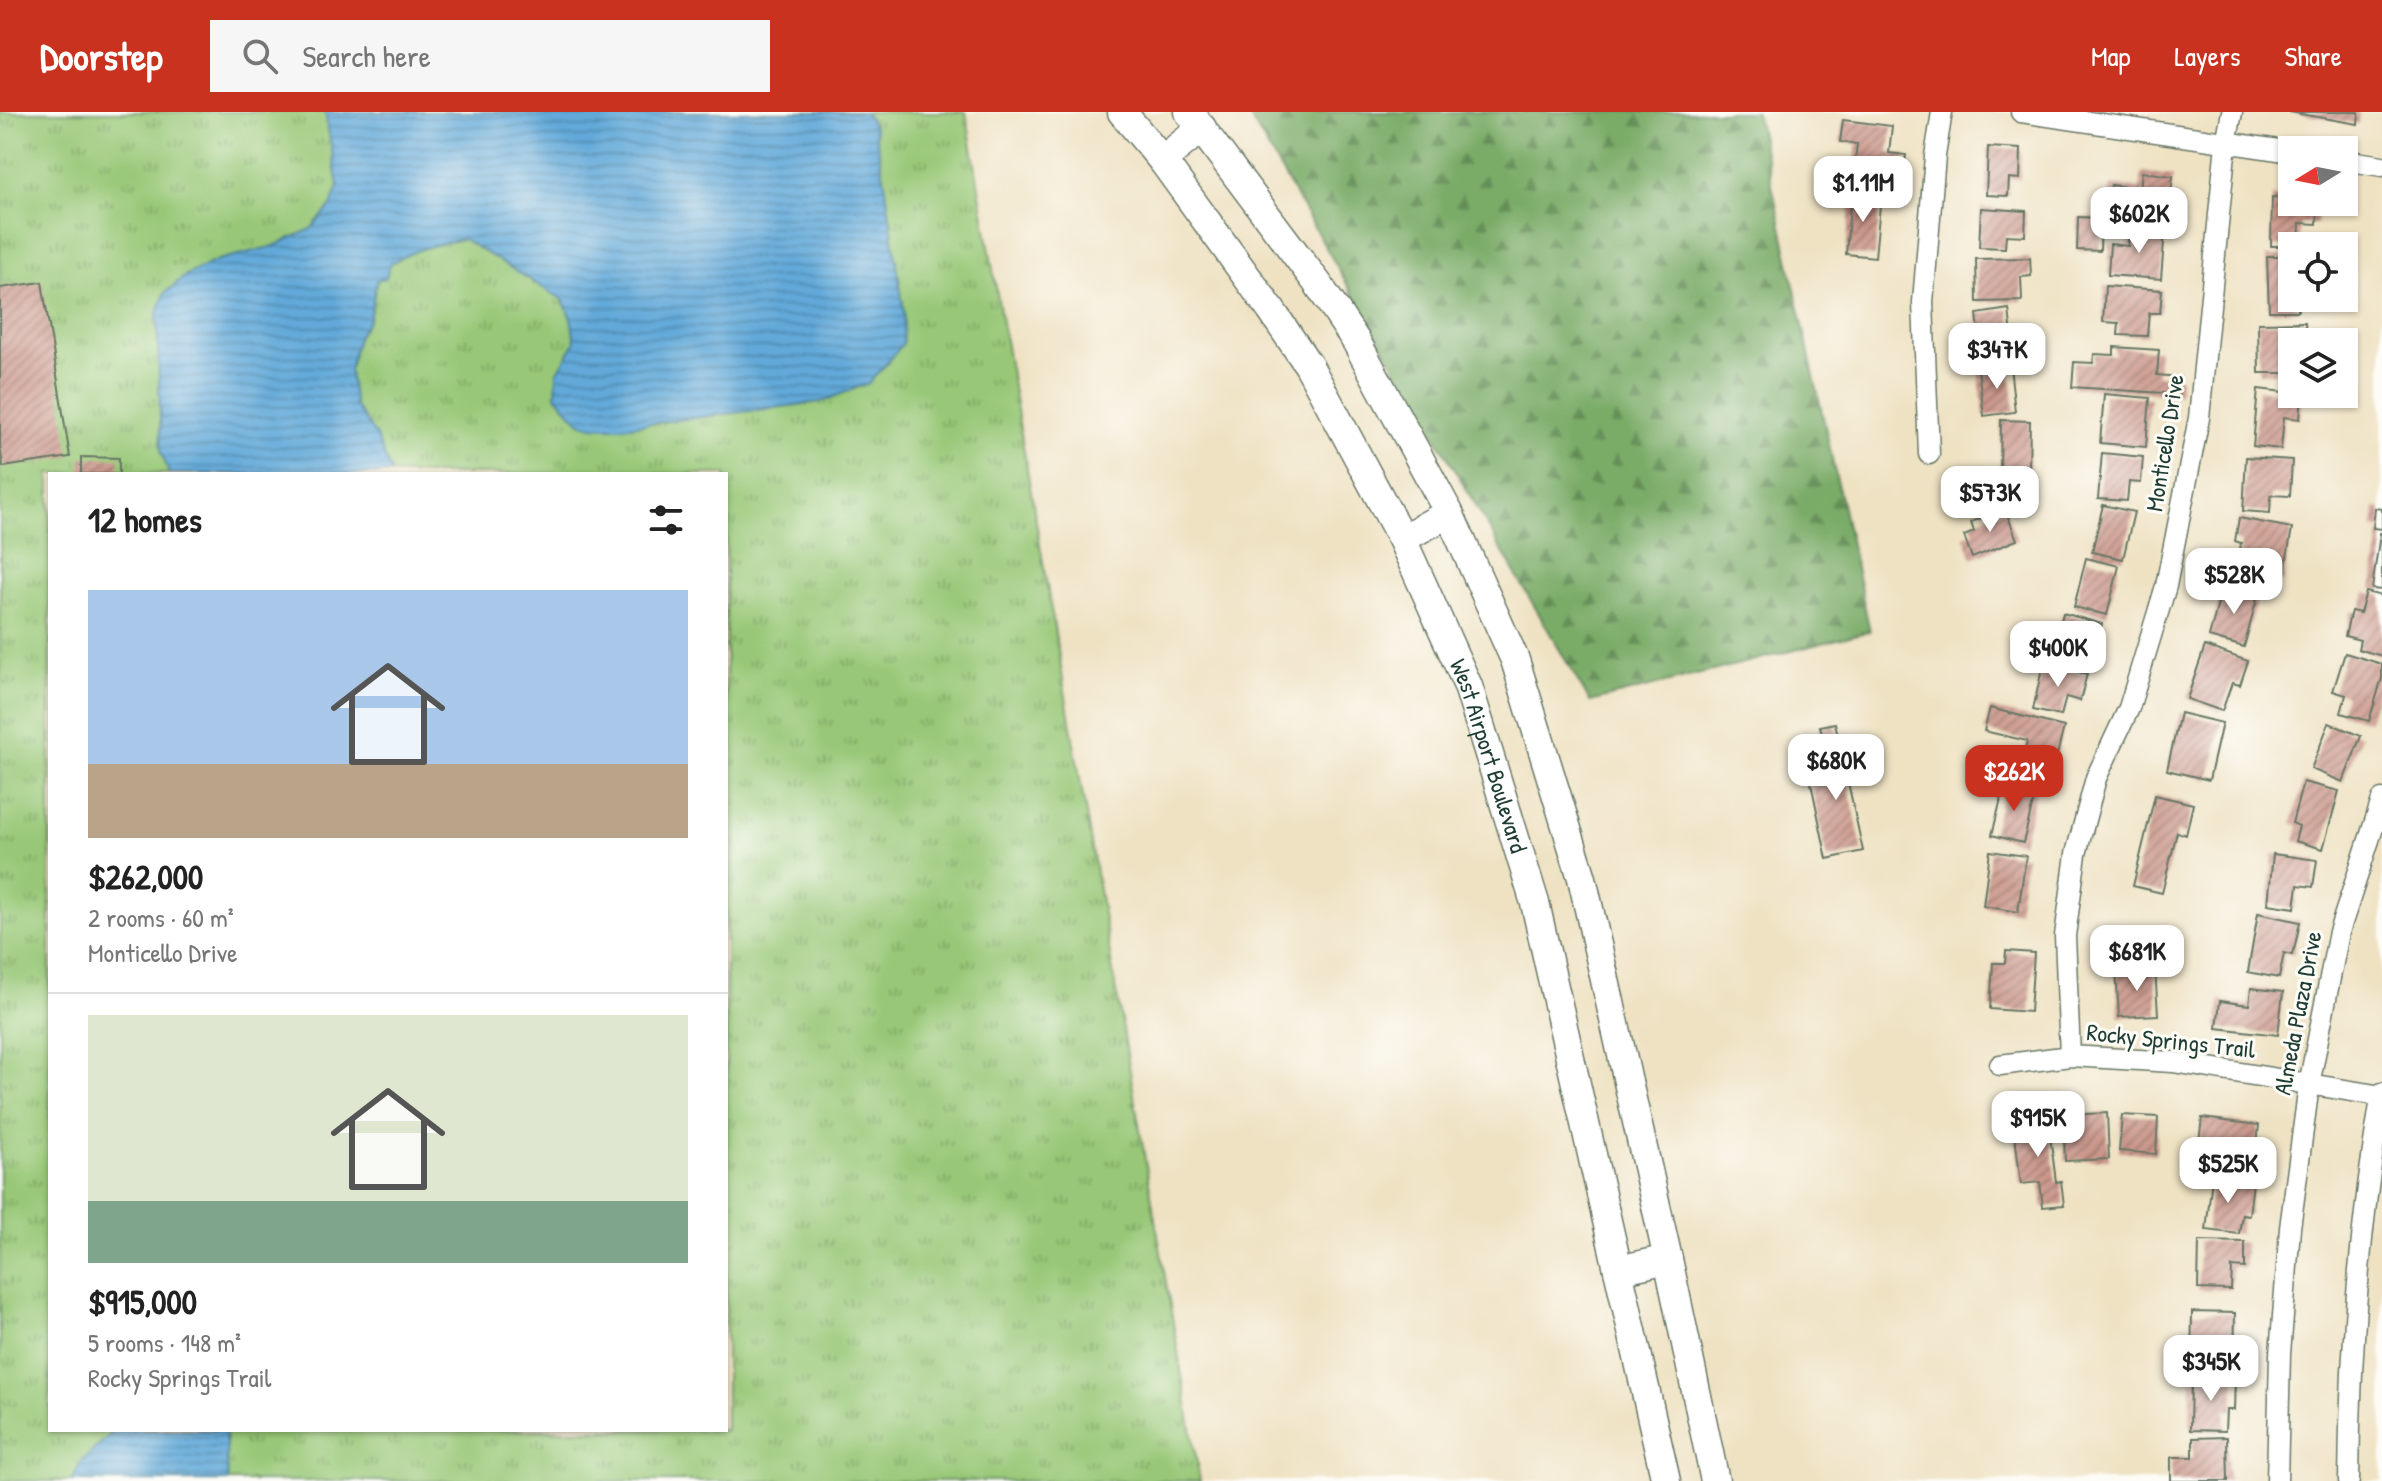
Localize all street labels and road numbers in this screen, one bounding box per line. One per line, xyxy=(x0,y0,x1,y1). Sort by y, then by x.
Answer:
street label: Monticello Drive xyxy=(2137,372,2191,513)
street label: West Airport Boulevard xyxy=(1443,653,1536,856)
street label: Almeda Plaza Drive xyxy=(2265,928,2329,1097)
street label: Rocky Springs Trail xyxy=(2085,1015,2258,1065)

